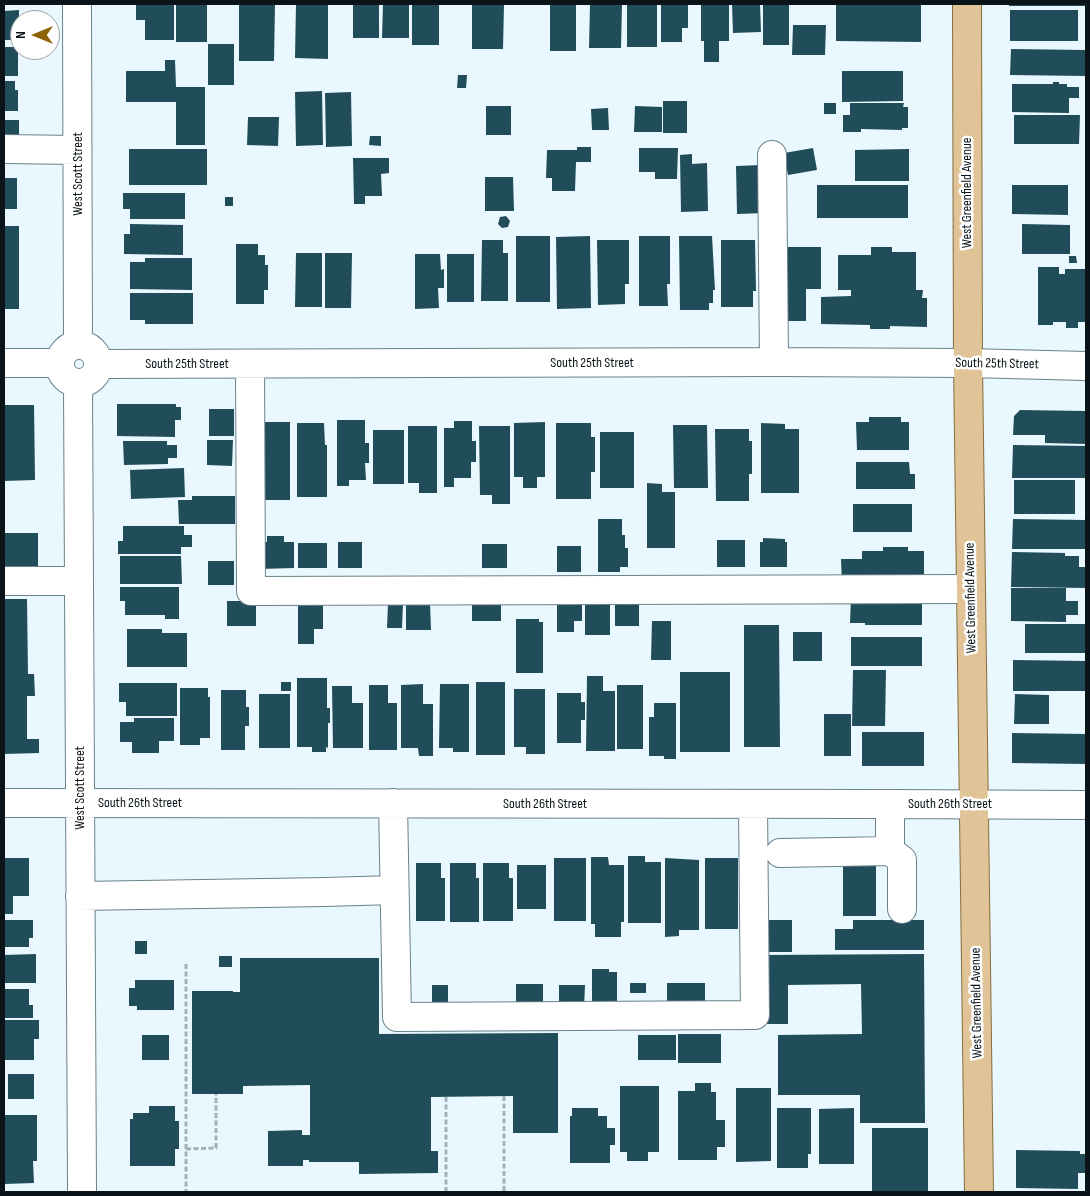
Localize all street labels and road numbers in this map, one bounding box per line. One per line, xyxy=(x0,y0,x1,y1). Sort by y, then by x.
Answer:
street label: West Scott Street xyxy=(70,132,86,216)
street label: West Greenfield Avenue xyxy=(959,138,975,248)
street label: South 25th Street xyxy=(550,355,634,371)
street label: South 25th Street xyxy=(955,355,1039,373)
street label: South 25th Street xyxy=(145,356,229,372)
street label: West Greenfield Avenue xyxy=(962,542,980,654)
street label: West Scott Street xyxy=(72,746,88,830)
street label: South 26th Street xyxy=(98,795,182,811)
street label: South 26th Street xyxy=(503,796,587,812)
street label: South 26th Street xyxy=(908,796,992,812)
street label: West Greenfield Avenue xyxy=(968,947,986,1059)

